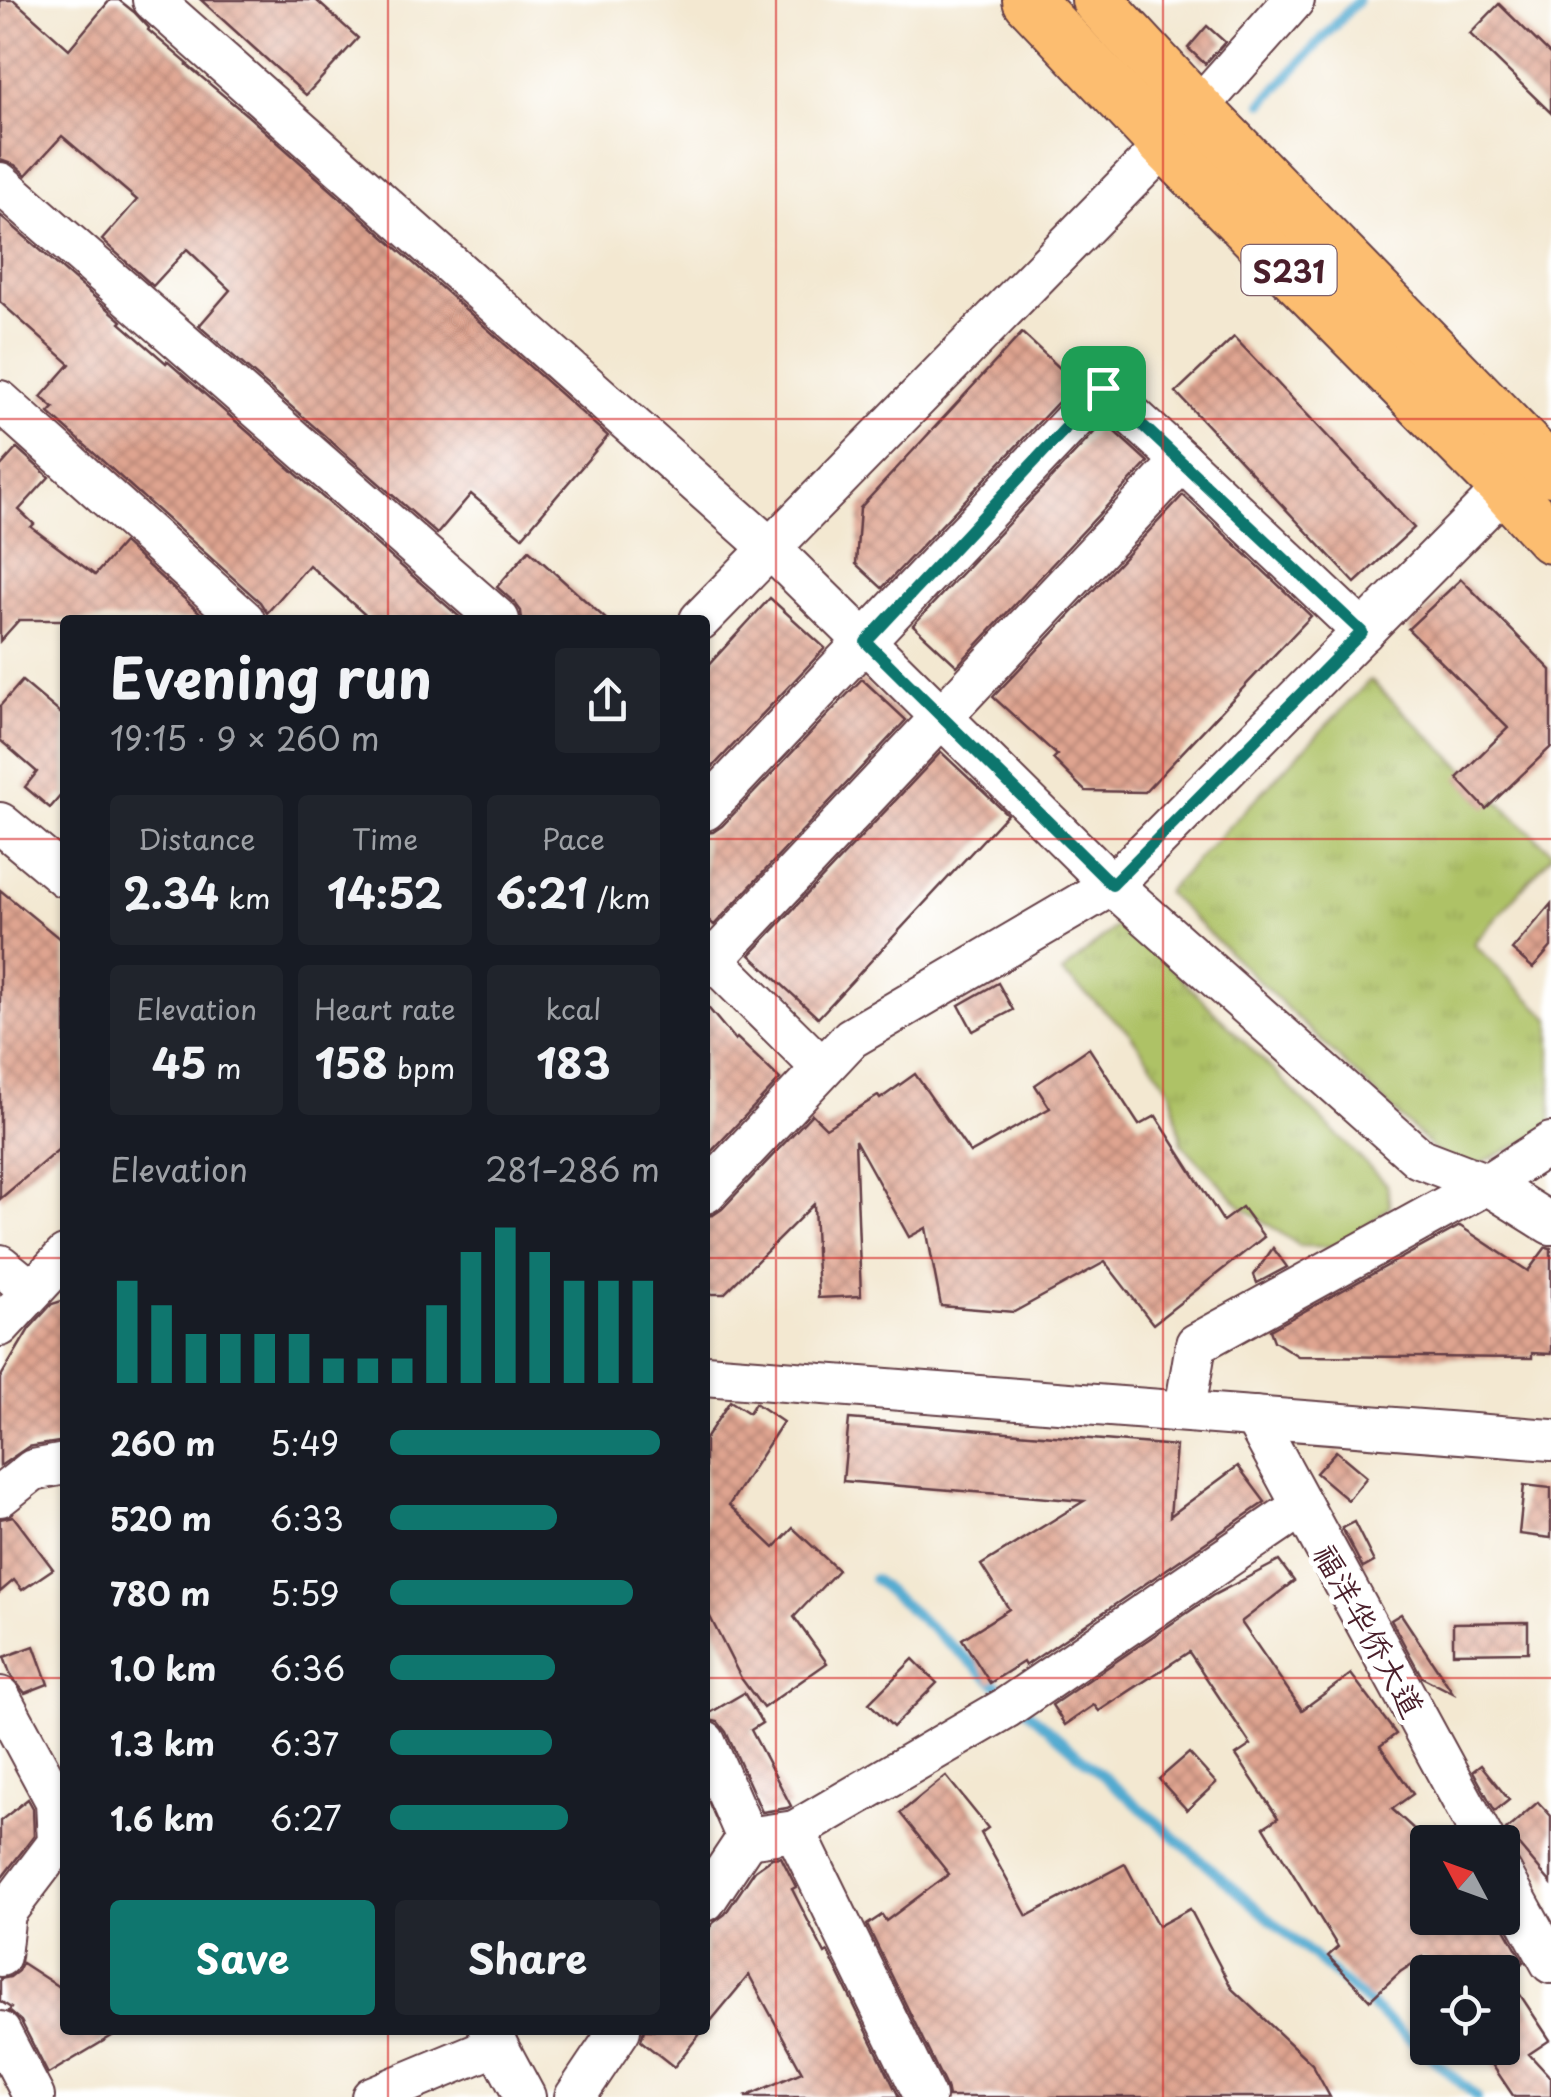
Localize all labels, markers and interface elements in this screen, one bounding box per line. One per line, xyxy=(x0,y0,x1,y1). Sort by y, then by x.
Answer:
road number: S231 xyxy=(1242,245,1336,295)
pin xyxy=(1061,346,1146,431)
icon: arrive xyxy=(1076,361,1131,416)
text: Evening run xyxy=(110,635,432,718)
button: share xyxy=(555,648,660,753)
text: 19:15 · 9 × 260 m xyxy=(110,714,380,762)
text: Distance xyxy=(138,817,255,860)
text: Time xyxy=(352,817,418,860)
text: Pace xyxy=(542,817,605,860)
text: 2.34 xyxy=(123,860,219,923)
text: 14:52 xyxy=(327,860,443,923)
text: 6:21 xyxy=(496,860,588,923)
text: km xyxy=(219,876,270,919)
text: /km xyxy=(588,876,650,919)
text: Elevation xyxy=(136,987,257,1030)
text: Heart rate xyxy=(314,987,456,1030)
text: kcal xyxy=(545,987,601,1030)
text: 45 xyxy=(152,1030,207,1093)
text: 158 xyxy=(315,1030,388,1093)
text: 183 xyxy=(536,1030,610,1093)
text: m xyxy=(207,1046,242,1089)
text: bpm xyxy=(388,1046,455,1089)
text: Elevation xyxy=(110,1145,248,1193)
text: 281–286 m xyxy=(485,1145,660,1193)
text: 260 m xyxy=(110,1419,215,1467)
text: 5:49 xyxy=(270,1419,339,1467)
text: 520 m xyxy=(110,1494,212,1542)
text: 6:33 xyxy=(270,1494,344,1542)
street label: 福洋华侨大道 xyxy=(1302,1534,1438,1726)
text: 780 m xyxy=(110,1569,210,1617)
text: 5:59 xyxy=(270,1569,340,1617)
text: 1.0 km xyxy=(110,1644,216,1692)
text: 6:36 xyxy=(270,1644,345,1692)
text: 1.3 km xyxy=(110,1719,215,1767)
text: 6:37 xyxy=(270,1719,339,1767)
text: 1.6 km xyxy=(110,1794,215,1842)
text: 6:27 xyxy=(270,1794,342,1842)
north arrow xyxy=(1410,1825,1520,1935)
map controls xyxy=(1410,1825,1520,2065)
button: Save xyxy=(110,1900,375,2015)
button: Share xyxy=(395,1900,660,2015)
button: locate xyxy=(1410,1955,1520,2065)

